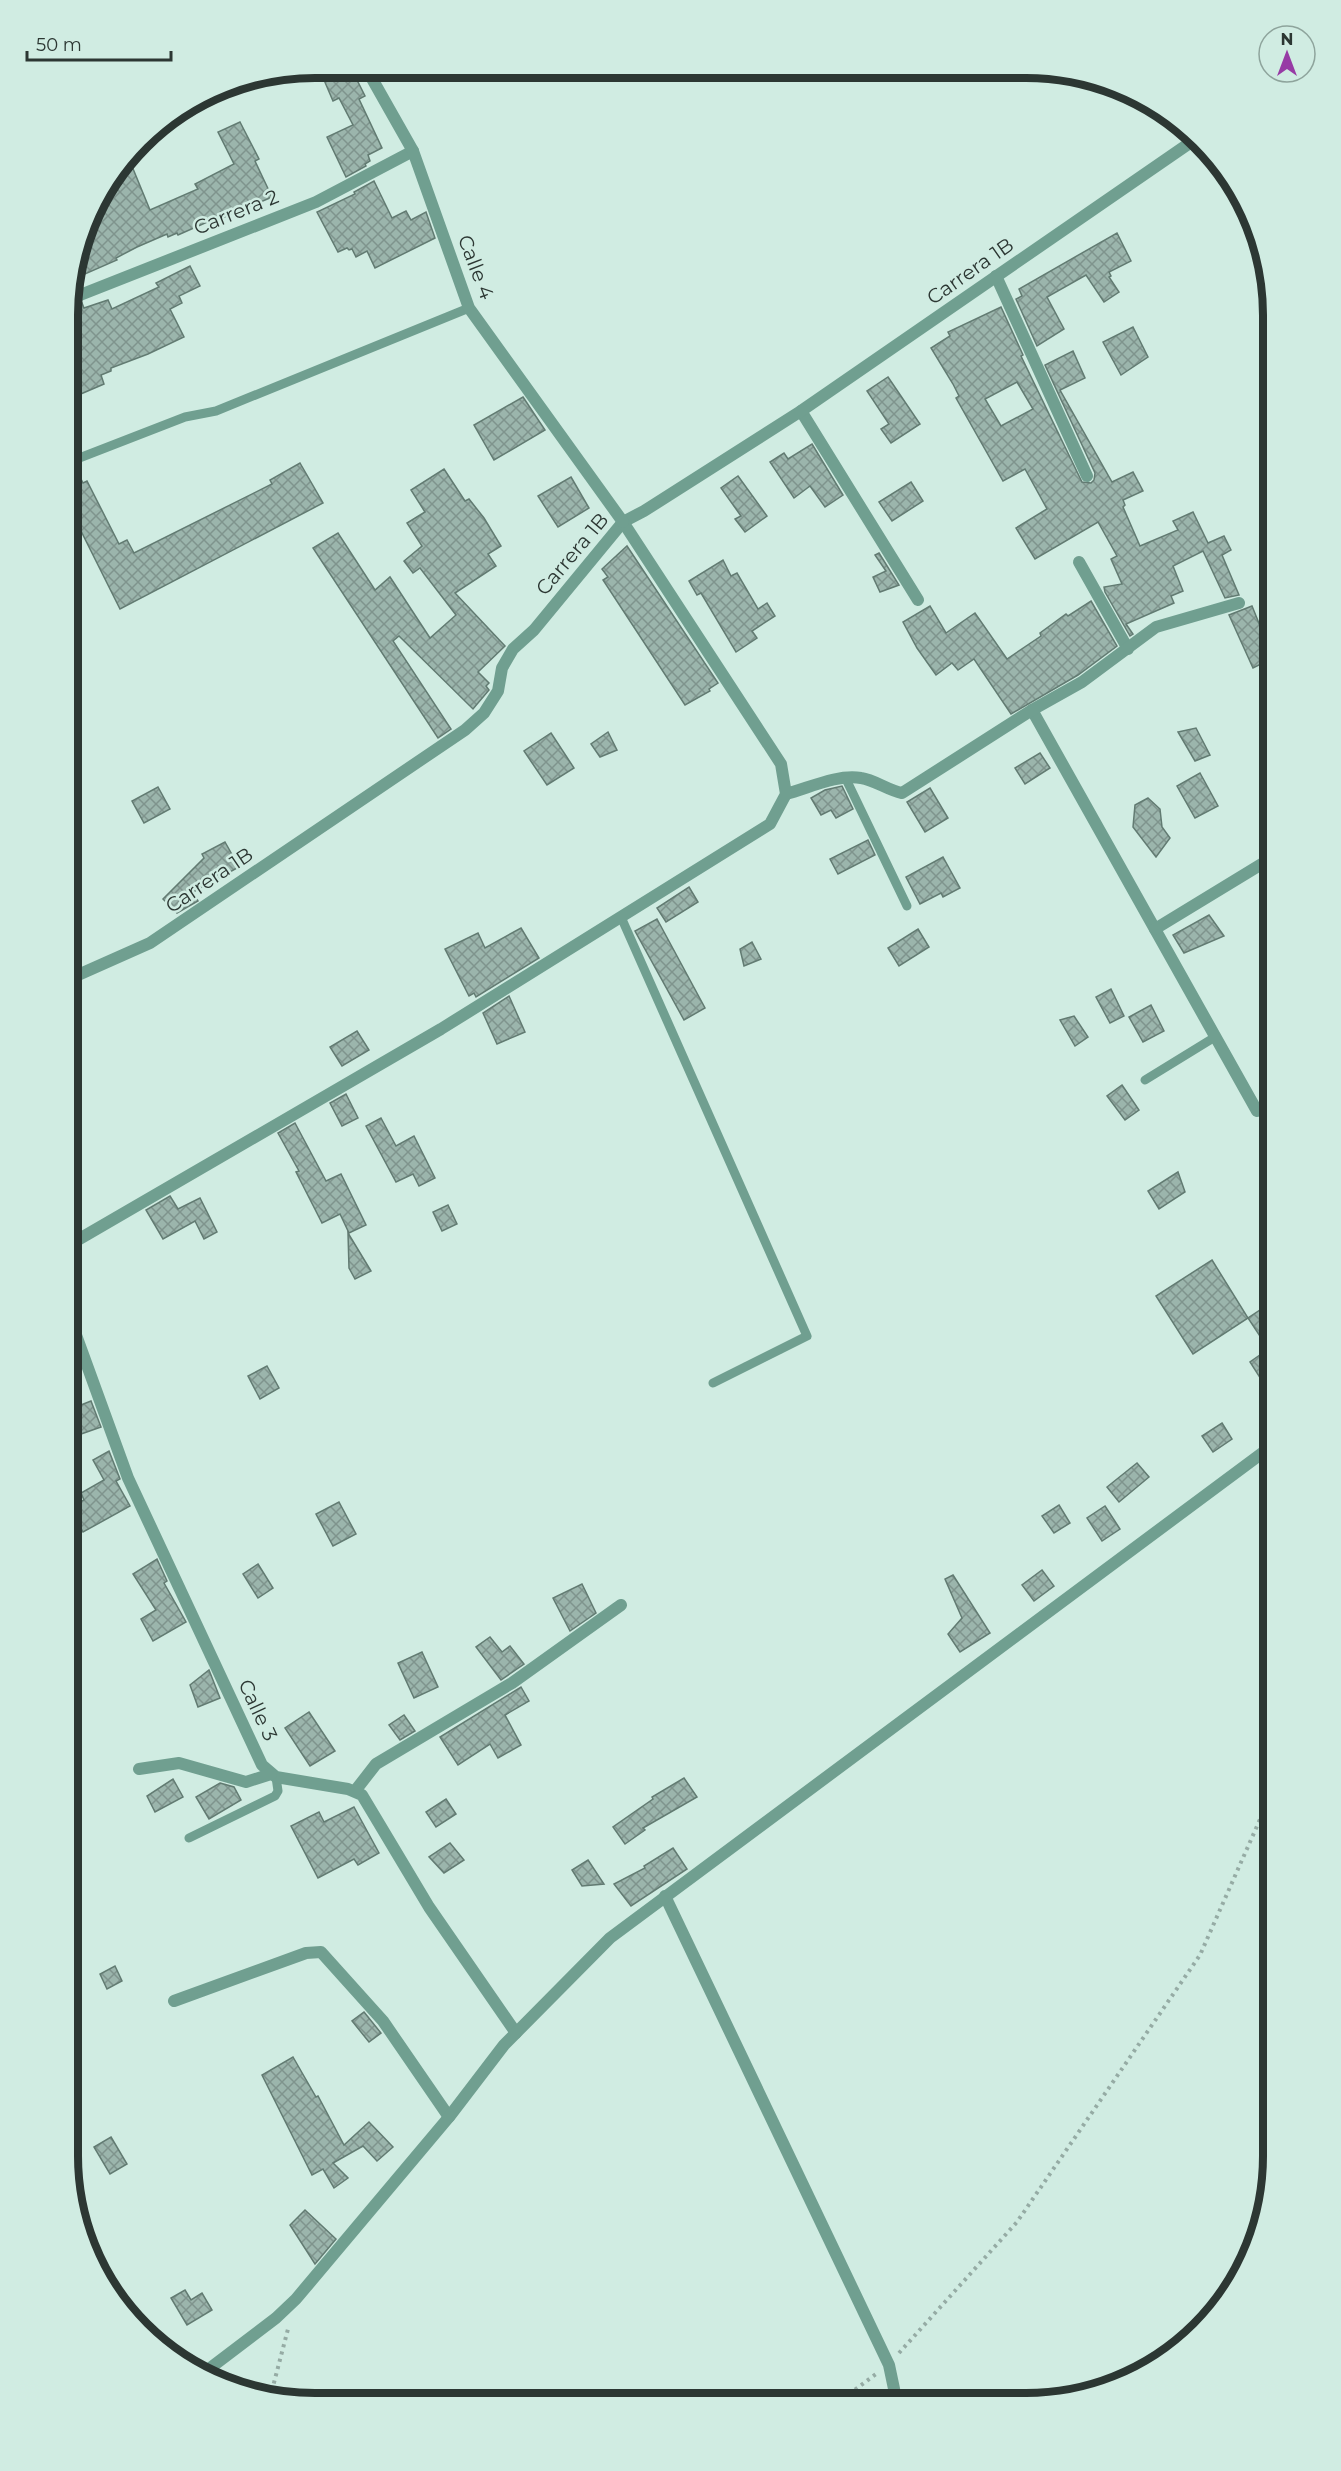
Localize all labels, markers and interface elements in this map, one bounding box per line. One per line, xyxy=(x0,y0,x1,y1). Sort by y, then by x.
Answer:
scale bar xyxy=(27,24,171,62)
north arrow xyxy=(1257,24,1317,84)
text: N xyxy=(1281,30,1293,49)
text: 50 m xyxy=(36,34,82,56)
street label: Carrera 2 xyxy=(190,184,282,240)
street label: Calle 4 xyxy=(453,231,499,303)
street label: Carrera 1B xyxy=(922,232,1018,310)
street label: Carrera 1B xyxy=(531,508,613,600)
street label: Carrera 1B xyxy=(161,842,257,918)
street label: Calle 3 xyxy=(233,1675,283,1745)

